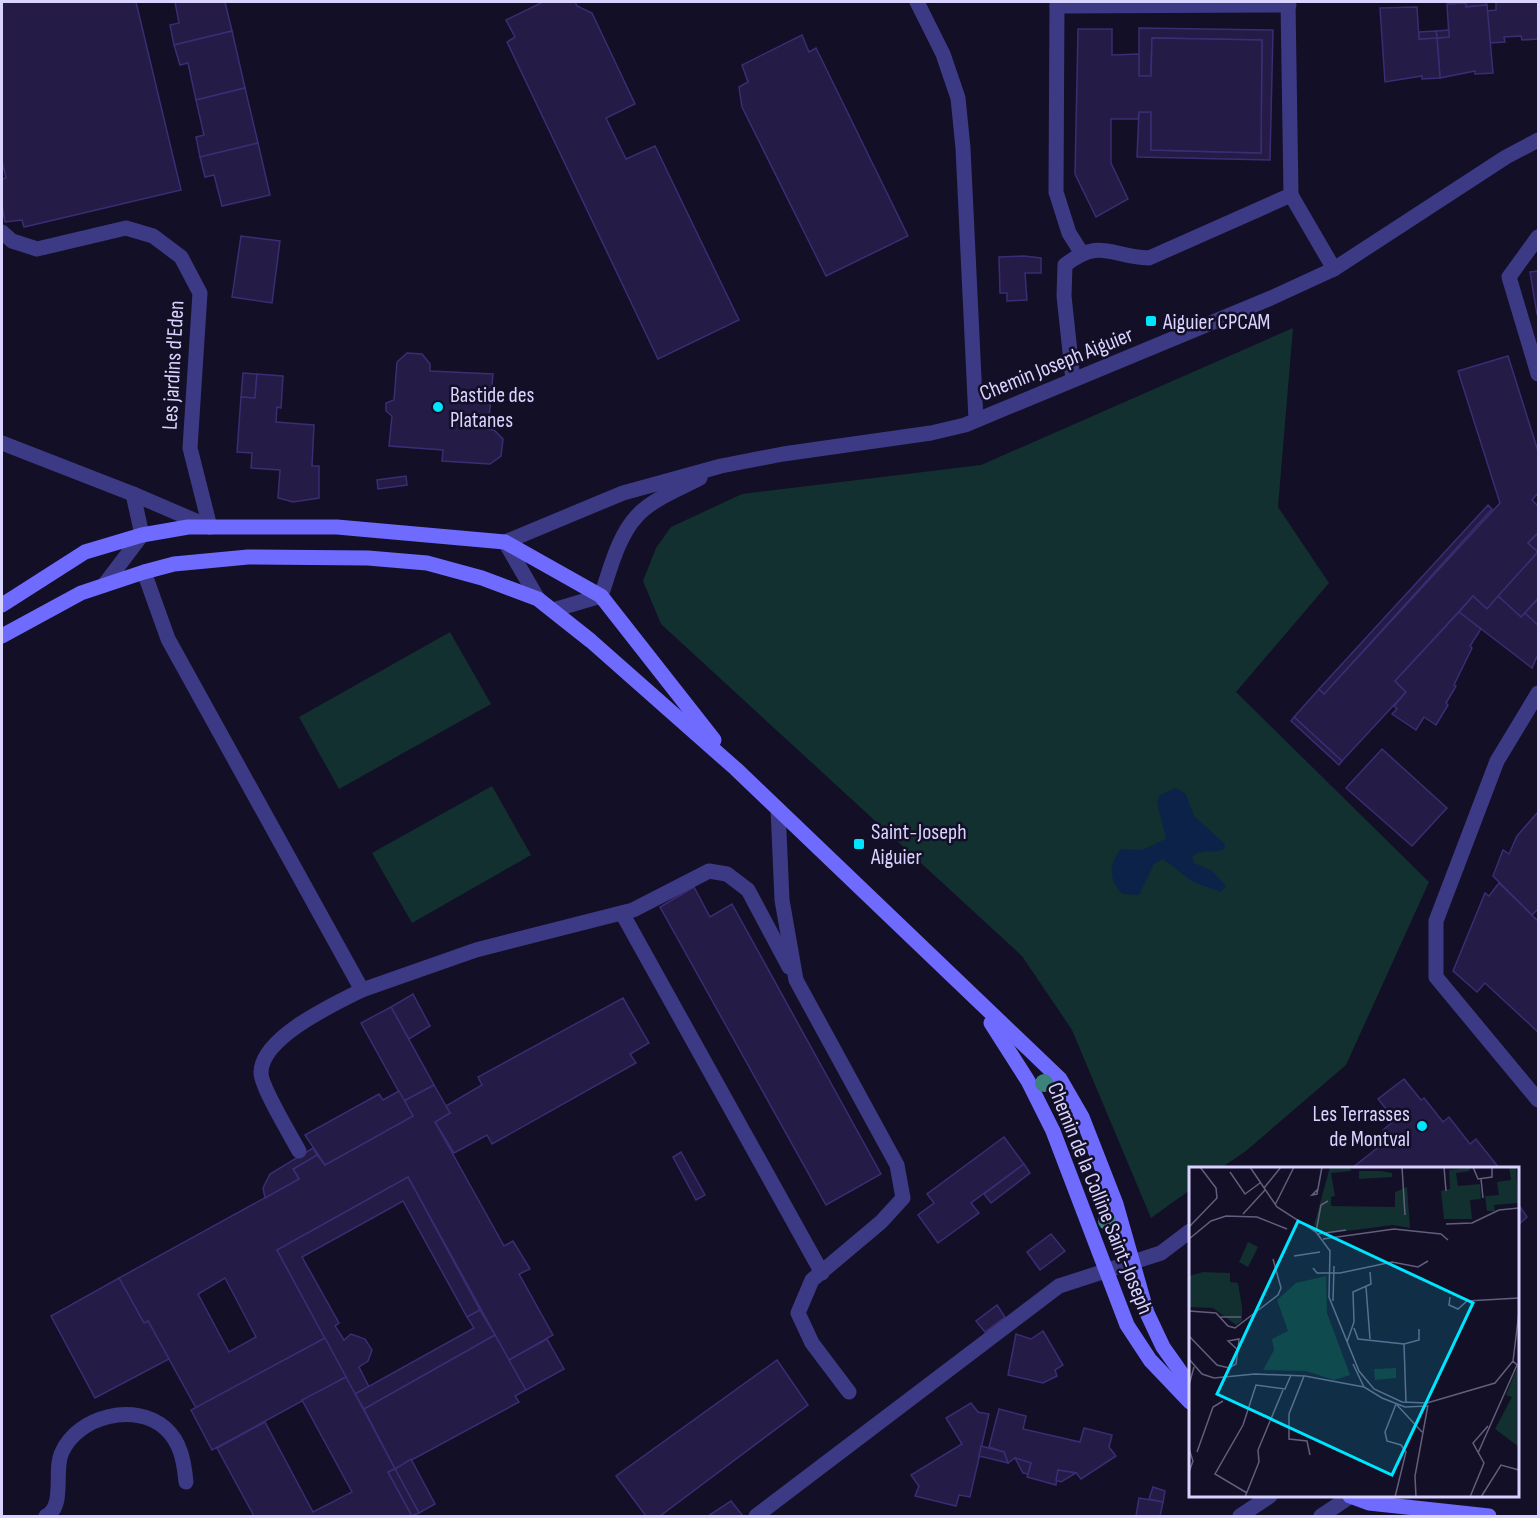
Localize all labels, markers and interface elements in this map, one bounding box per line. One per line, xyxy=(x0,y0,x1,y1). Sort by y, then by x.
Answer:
street label: Les jardins d'Eden xyxy=(157,300,190,430)
place label: Aiguier CPCAM xyxy=(1162,309,1270,336)
marker: Aiguier CPCAM xyxy=(1144,314,1158,328)
street label: Chemin Joseph Aiguier xyxy=(976,321,1137,407)
place label: Bastide des Platanes xyxy=(450,382,535,434)
marker: Bastide des Platanes xyxy=(431,400,445,414)
place label: Saint-Joseph Aiguier xyxy=(870,819,967,871)
marker: Saint-Joseph Aiguier xyxy=(852,837,866,851)
street label: Chemin de la Colline Saint-Joseph xyxy=(1041,1079,1158,1318)
place label: Les Terrasses de Montval xyxy=(1312,1101,1410,1153)
marker: Les Terrasses de Montval xyxy=(1415,1119,1429,1133)
inset map xyxy=(1189,1167,1519,1497)

